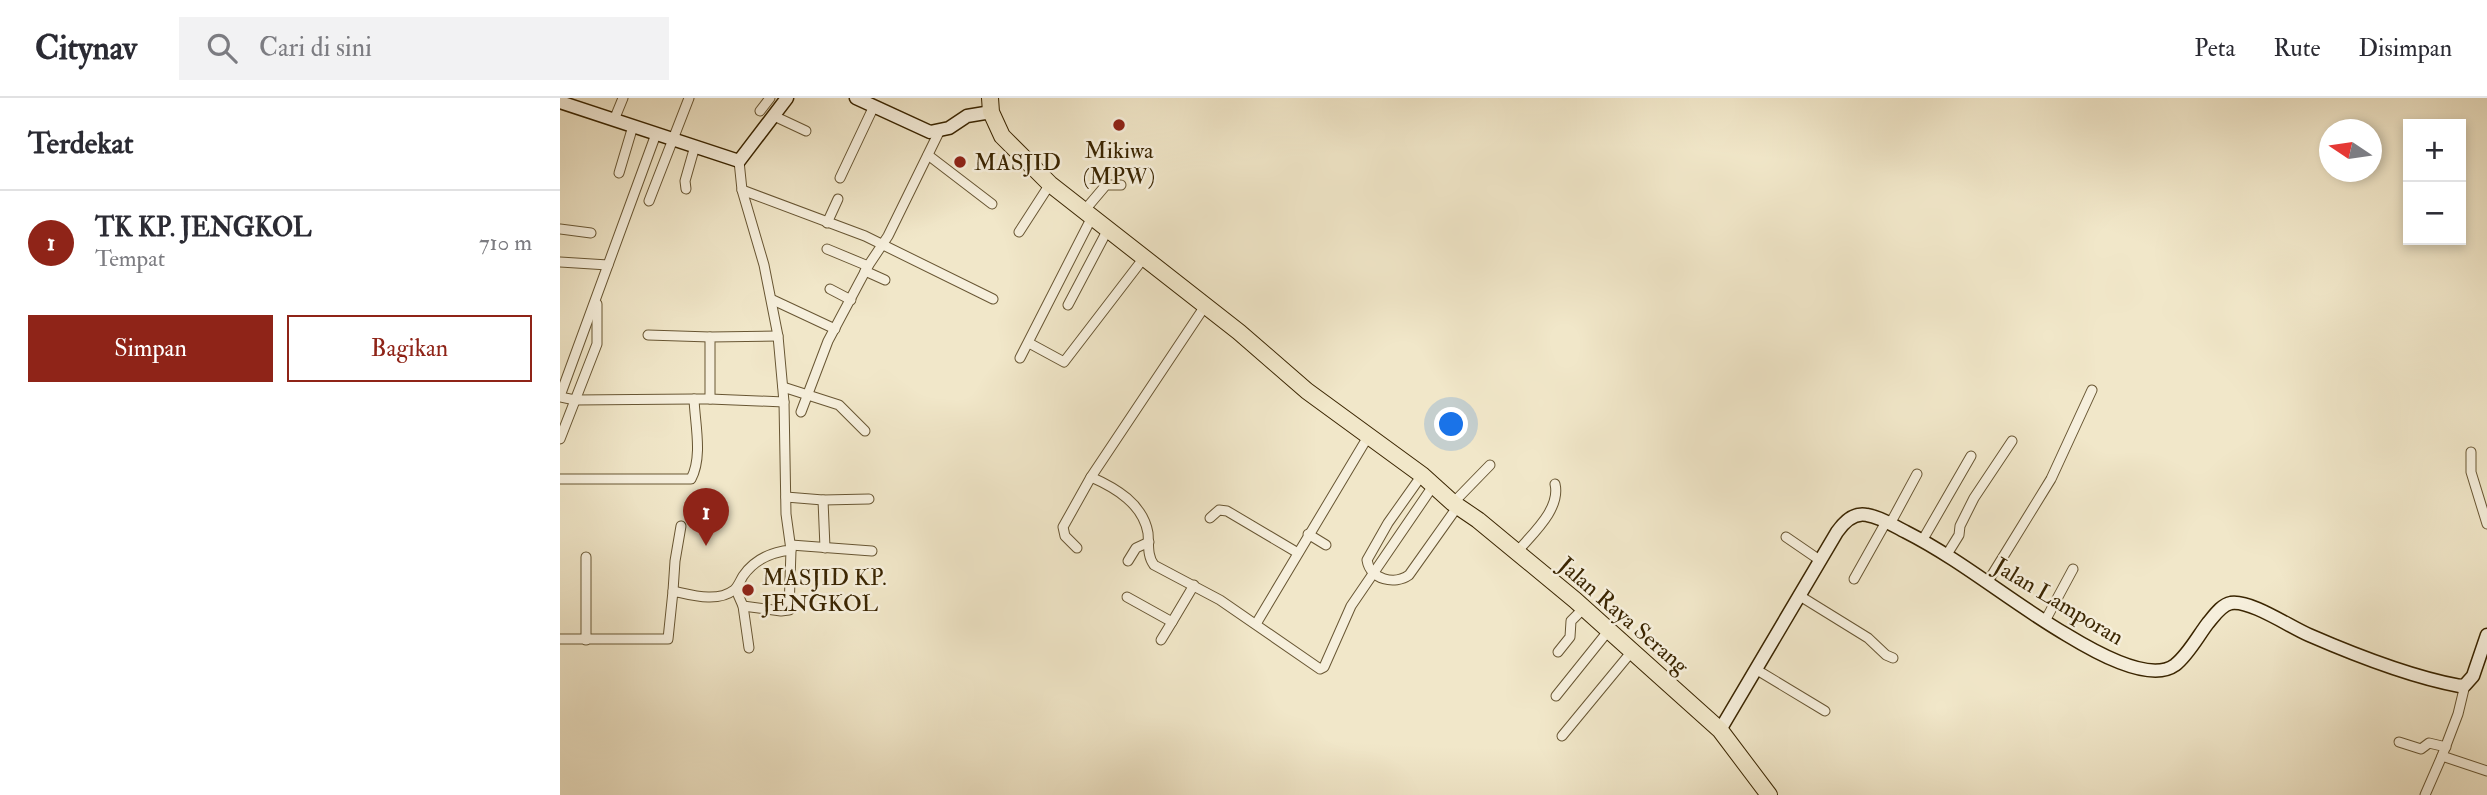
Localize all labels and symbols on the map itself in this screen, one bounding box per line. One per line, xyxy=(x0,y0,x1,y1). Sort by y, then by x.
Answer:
marker: Mikiwa (MPW) xyxy=(1111,117,1127,133)
north arrow xyxy=(2319,119,2382,182)
place label: Mikiwa (MPW) xyxy=(1083,136,1155,191)
place label: MASJID xyxy=(974,148,1061,177)
marker: MASJID xyxy=(952,154,968,170)
your location xyxy=(1434,407,1468,441)
pin: 1 xyxy=(683,488,729,546)
street label: Jalan Raya Serang xyxy=(1552,550,1696,681)
street label: Jalan Lamporan xyxy=(1987,551,2129,653)
place label: MASJID KP. JENGKOL xyxy=(761,563,887,618)
marker: MASJID KP. JENGKOL xyxy=(740,582,756,598)

